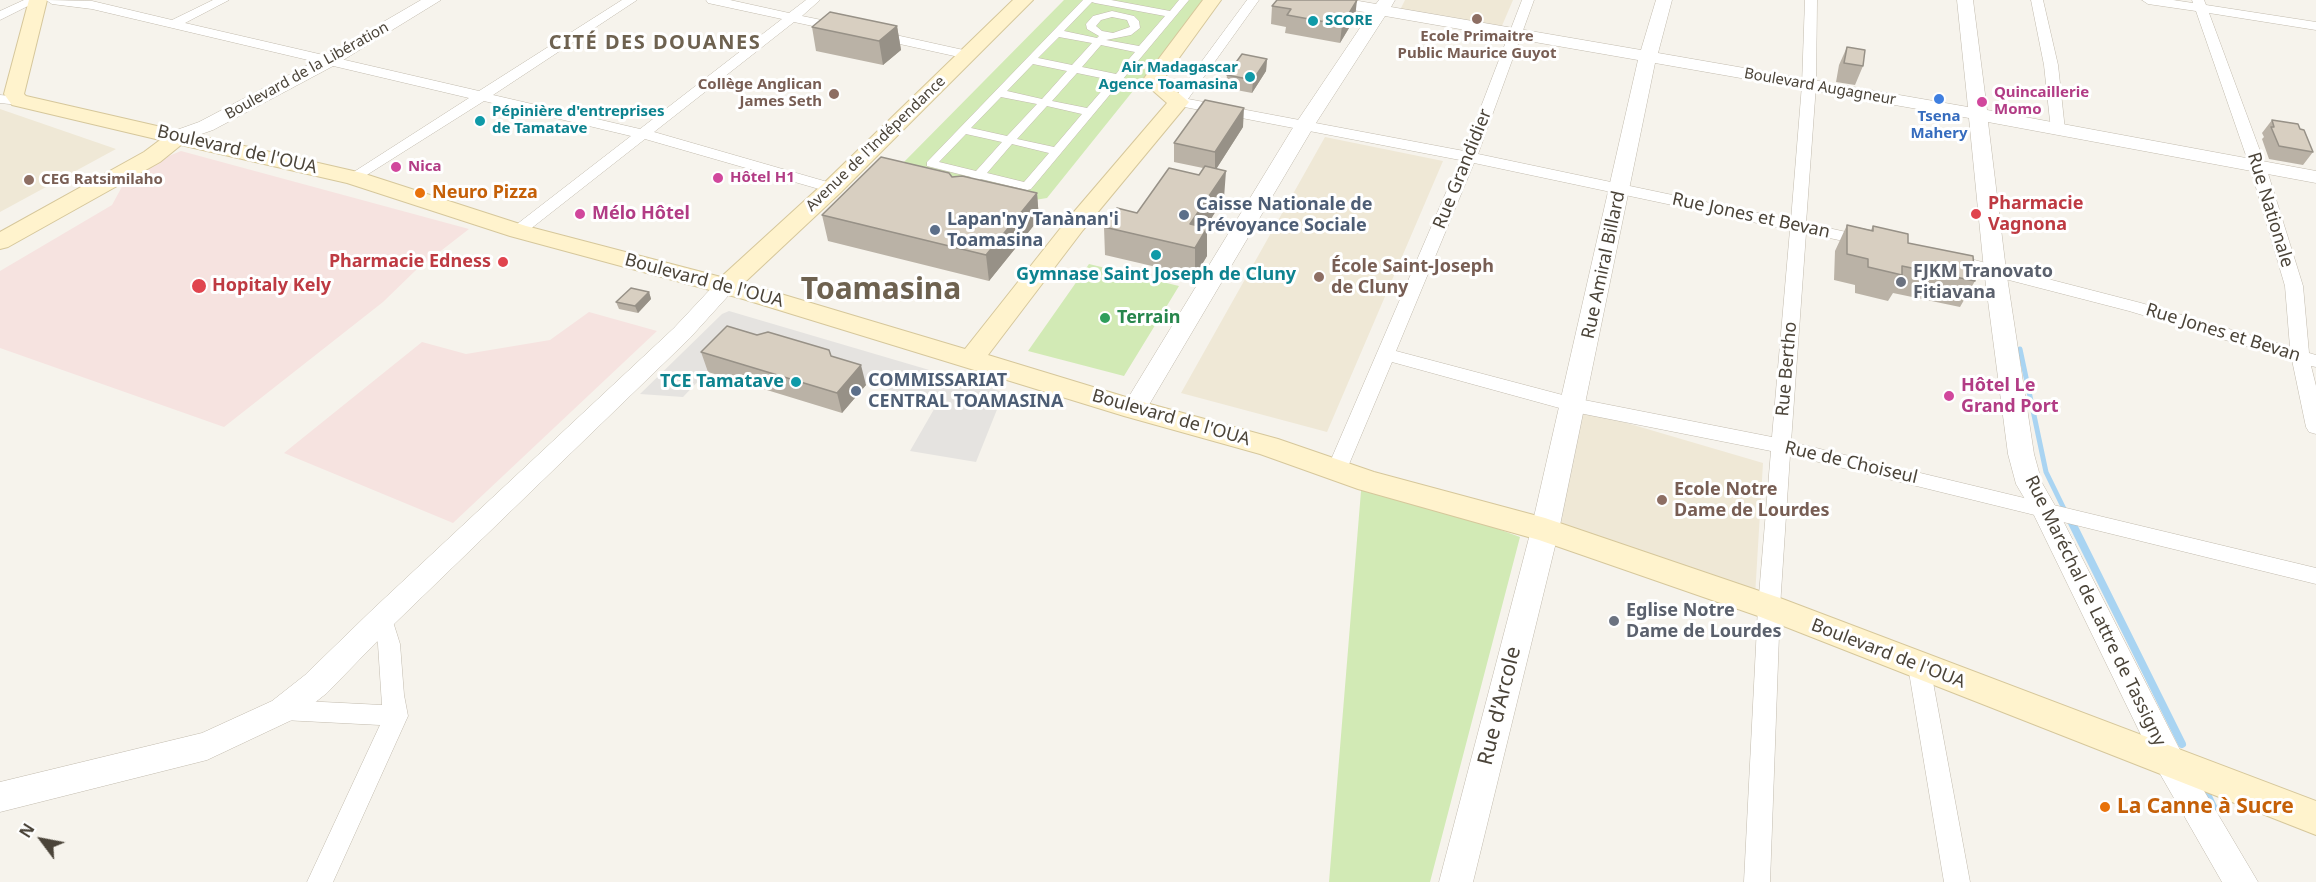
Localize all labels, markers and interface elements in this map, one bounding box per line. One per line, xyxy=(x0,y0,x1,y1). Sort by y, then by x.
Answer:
place label: SCORE xyxy=(1325,12,1373,30)
marker: Ecole Primaitre Public Maurice Guyot xyxy=(1470,12,1484,26)
marker: SCORE xyxy=(1306,14,1320,28)
street label: Boulevard de la Libération xyxy=(222,18,392,124)
place label: Ecole Primaitre Public Maurice Guyot xyxy=(1398,28,1556,63)
district label: CITÉ DES DOUANES xyxy=(549,31,761,55)
place label: Air Madagascar Agence Toamasina xyxy=(1099,59,1238,94)
street label: Boulevard Augagneur xyxy=(1743,65,1897,109)
marker: Air Madagascar Agence Toamasina xyxy=(1243,70,1257,84)
street label: Avenue de l'Indépendance xyxy=(803,73,949,215)
place label: Collège Anglican James Seth xyxy=(698,76,822,111)
place label: Quincaillerie Momo xyxy=(1994,84,2089,119)
marker: Collège Anglican James Seth xyxy=(827,87,841,101)
marker: Tsena Mahery xyxy=(1932,92,1946,106)
marker: Quincaillerie Momo xyxy=(1975,95,1989,109)
place label: Pépinière d'entreprises de Tamatave xyxy=(492,103,665,138)
street label: Rue Grandidier xyxy=(1429,106,1497,232)
place label: Tsena Mahery xyxy=(1910,108,1968,143)
marker: Pépinière d'entreprises de Tamatave xyxy=(473,114,487,128)
street label: Boulevard de l'OUA xyxy=(155,121,319,179)
street label: Rue Nationale xyxy=(2242,150,2298,270)
place label: Nica xyxy=(408,158,441,176)
marker: Nica xyxy=(389,160,403,174)
place label: Hôtel H1 xyxy=(730,169,795,187)
place label: CEG Ratsimilaho xyxy=(41,171,163,189)
marker: Hôtel H1 xyxy=(711,171,725,185)
marker: CEG Ratsimilaho xyxy=(22,173,36,187)
place label: Neuro Pizza xyxy=(432,182,538,204)
marker: Neuro Pizza xyxy=(413,186,427,200)
street label: Rue Amiral Billard xyxy=(1578,189,1630,341)
street label: Rue Jones et Bevan xyxy=(1670,189,1832,243)
place label: Pharmacie Vagnona xyxy=(1988,193,2083,236)
place label: Caisse Nationale de Prévoyance Sociale xyxy=(1196,194,1372,236)
place label: Mélo Hôtel xyxy=(592,203,690,225)
marker: Mélo Hôtel xyxy=(573,207,587,221)
marker: Pharmacie Vagnona xyxy=(1969,207,1983,221)
marker: Caisse Nationale de Prévoyance Sociale xyxy=(1177,208,1191,222)
place label: Lapan'ny Tanànan'i Toamasina xyxy=(947,209,1119,252)
marker: Lapan'ny Tanànan'i Toamasina xyxy=(928,223,942,237)
marker: Gymnase Saint Joseph de Cluny xyxy=(1149,248,1163,262)
street label: Boulevard de l'OUA xyxy=(622,249,786,313)
place label: Pharmacie Edness xyxy=(329,251,491,273)
marker: Pharmacie Edness xyxy=(496,255,510,269)
place label: École Saint-Joseph de Cluny xyxy=(1331,256,1494,298)
place label: FJKM Tranovato Fitiavana xyxy=(1913,261,2053,304)
place label: Gymnase Saint Joseph de Cluny xyxy=(1016,264,1296,286)
marker: École Saint-Joseph de Cluny xyxy=(1312,270,1326,284)
district label: Toamasina xyxy=(801,272,961,308)
place label: Hopitaly Kely xyxy=(212,275,331,297)
marker: FJKM Tranovato Fitiavana xyxy=(1894,275,1908,289)
marker: Hopitaly Kely xyxy=(190,277,208,295)
street label: Rue Jones et Bevan xyxy=(2143,299,2303,367)
place label: Terrain xyxy=(1117,307,1180,329)
marker: Terrain xyxy=(1098,311,1112,325)
street label: Rue Bertho xyxy=(1772,321,1802,417)
place label: COMMISSARIAT CENTRAL TOAMASINA xyxy=(868,370,1063,412)
place label: TCE Tamatave xyxy=(660,371,784,393)
marker: TCE Tamatave xyxy=(789,375,803,389)
place label: Hôtel Le Grand Port xyxy=(1961,375,2059,418)
marker: COMMISSARIAT CENTRAL TOAMASINA xyxy=(849,384,863,398)
street label: Boulevard de l'OUA xyxy=(1090,385,1252,451)
marker: Hôtel Le Grand Port xyxy=(1942,389,1956,403)
street label: Rue de Choiseul xyxy=(1782,437,1920,489)
street label: Rue Maréchal de Lattre de Tassigny xyxy=(2020,472,2170,750)
place label: Ecole Notre Dame de Lourdes xyxy=(1674,479,1830,522)
marker: Ecole Notre Dame de Lourdes xyxy=(1655,493,1669,507)
place label: Eglise Notre Dame de Lourdes xyxy=(1626,600,1782,642)
marker: Eglise Notre Dame de Lourdes xyxy=(1607,614,1621,628)
street label: Boulevard de l'OUA xyxy=(1808,615,1968,693)
street label: Rue d'Arcole xyxy=(1473,644,1527,768)
place label: La Canne à Sucre xyxy=(2117,794,2294,820)
marker: La Canne à Sucre xyxy=(2098,800,2112,814)
north arrow xyxy=(12,810,72,870)
text: N xyxy=(14,819,40,842)

